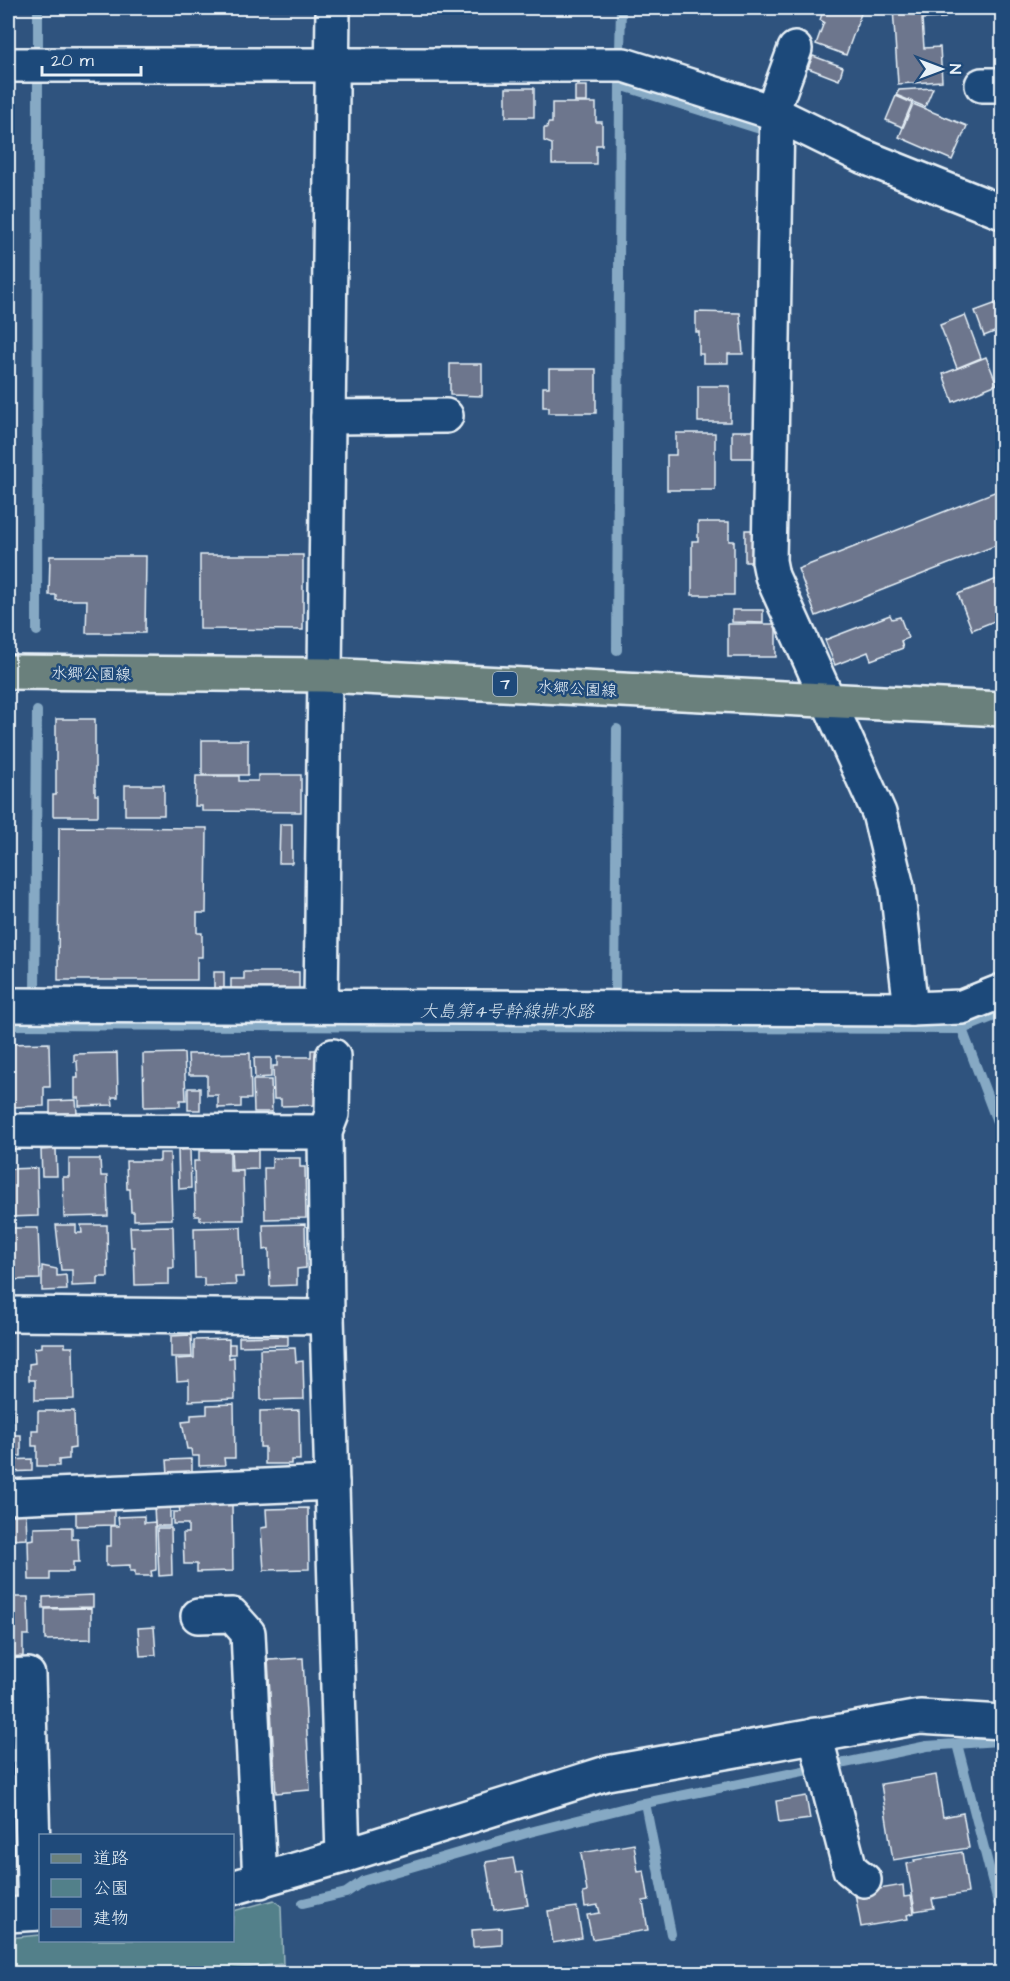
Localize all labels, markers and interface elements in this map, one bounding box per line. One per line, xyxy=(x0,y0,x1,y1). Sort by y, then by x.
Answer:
scale bar xyxy=(42,39,141,77)
north arrow xyxy=(911,39,971,99)
text: 20 m xyxy=(51,48,94,73)
text: N xyxy=(944,64,966,74)
street label: 水郷公園線 xyxy=(51,662,131,686)
road number: 7 xyxy=(493,672,517,696)
street label: 水郷公園線 xyxy=(536,676,617,702)
water label: 大島第4号幹線排水路 xyxy=(420,999,595,1024)
legend xyxy=(39,1834,234,1942)
text: 道路 xyxy=(93,1846,129,1871)
text: 公園 xyxy=(93,1876,129,1901)
text: 建物 xyxy=(93,1906,129,1931)

